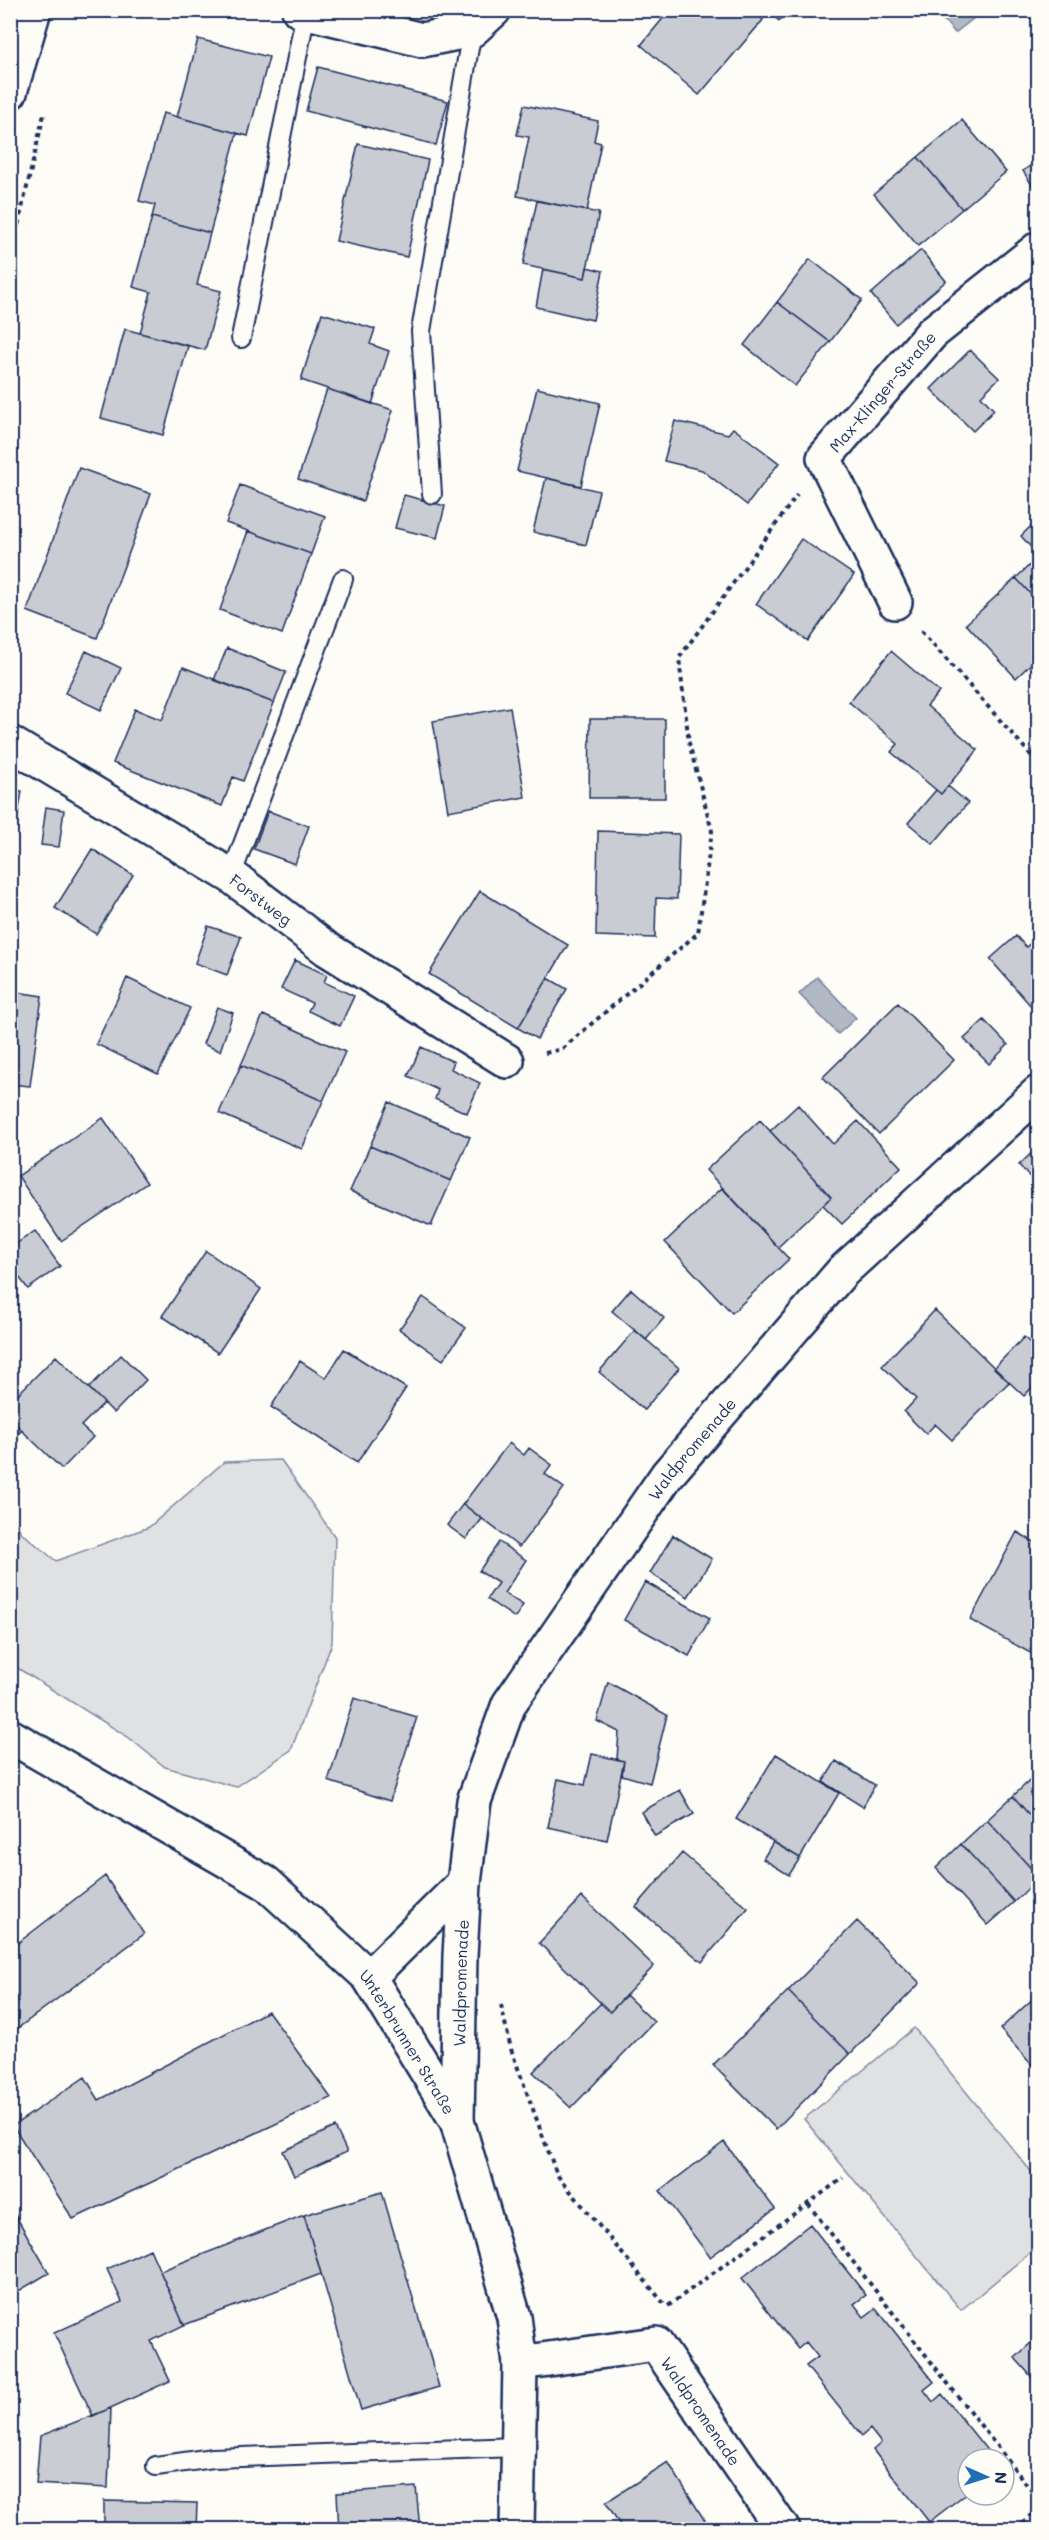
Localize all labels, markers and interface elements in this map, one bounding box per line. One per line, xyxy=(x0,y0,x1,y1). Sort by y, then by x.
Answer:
street label: Max-Klinger-Straße xyxy=(824,326,940,456)
street label: Forstweg xyxy=(226,869,297,929)
street label: Waldpromenade xyxy=(643,1393,740,1504)
street label: Waldpromenade xyxy=(448,1919,472,2047)
street label: Unterbrunner Straße xyxy=(356,1964,461,2118)
street label: Waldpromenade xyxy=(657,2352,746,2469)
north arrow xyxy=(956,2447,1016,2507)
text: N xyxy=(991,2471,1012,2484)

